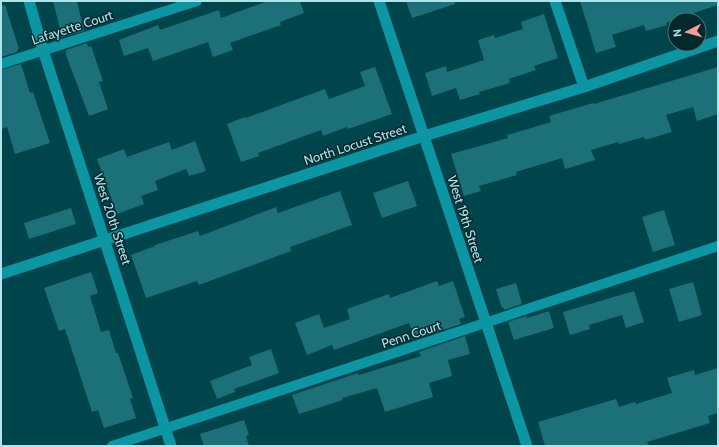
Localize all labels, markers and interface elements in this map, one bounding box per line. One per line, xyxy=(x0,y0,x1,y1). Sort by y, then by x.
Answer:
street label: Lafayette Court xyxy=(29,6,115,48)
north arrow xyxy=(667,12,707,52)
text: N xyxy=(670,28,684,38)
street label: North Locust Street xyxy=(302,120,409,168)
street label: West 20th Street xyxy=(91,171,135,267)
street label: West 19th Street xyxy=(444,173,488,265)
street label: Penn Court xyxy=(379,317,443,351)

